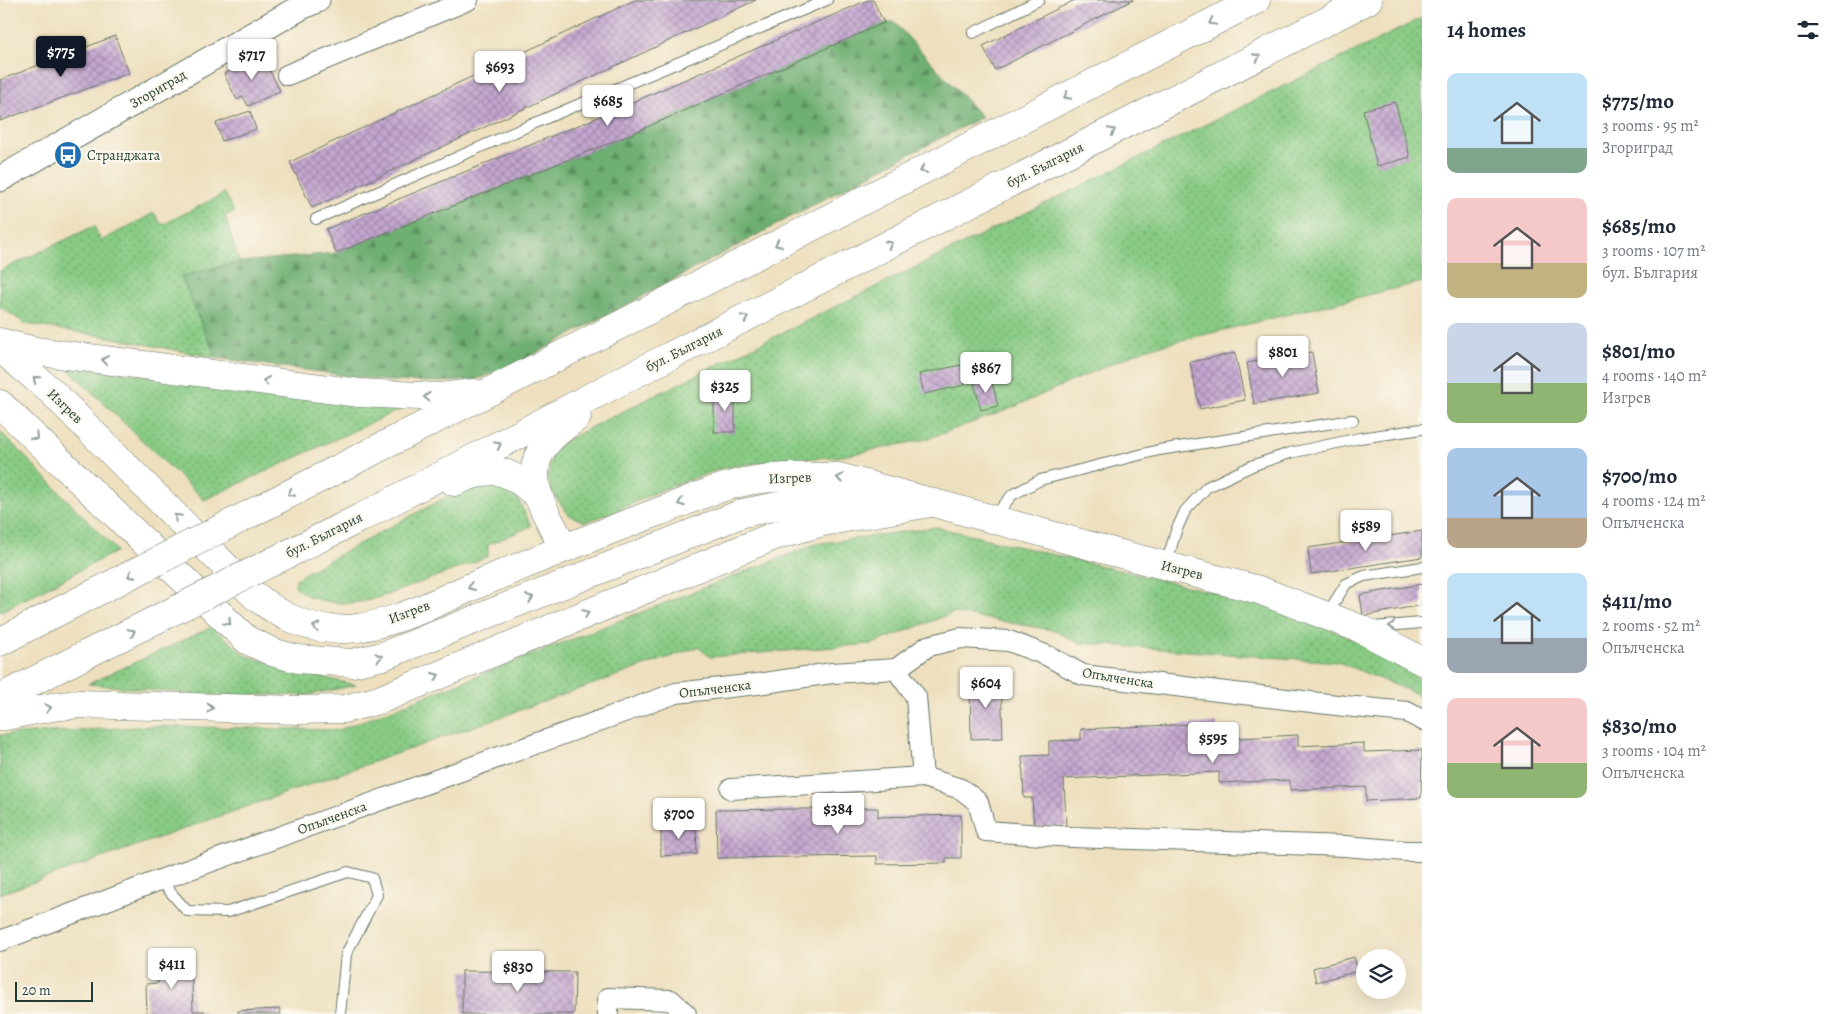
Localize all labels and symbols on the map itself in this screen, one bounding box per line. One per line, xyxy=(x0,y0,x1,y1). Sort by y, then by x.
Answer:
one-way arrow xyxy=(1208,16,1217,26)
pin: $775 xyxy=(31,36,91,78)
pin: $717 xyxy=(222,38,282,81)
pin: $693 xyxy=(470,51,530,93)
one-way arrow xyxy=(1252,53,1261,63)
street label: Згориград xyxy=(126,65,190,113)
pin: $685 xyxy=(578,84,638,127)
one-way arrow xyxy=(1064,90,1073,100)
one-way arrow xyxy=(1107,127,1116,137)
street label: бул. България xyxy=(1003,137,1087,193)
bus stop icon: Странджата xyxy=(53,140,83,170)
place label: Странджата xyxy=(87,146,161,165)
one-way arrow xyxy=(919,164,928,174)
one-way arrow xyxy=(774,238,783,248)
one-way arrow xyxy=(884,240,893,250)
one-way arrow xyxy=(739,314,748,324)
street label: бул. България xyxy=(642,321,726,377)
pin: $801 xyxy=(1253,336,1313,378)
pin: $867 xyxy=(956,352,1016,394)
one-way arrow xyxy=(100,355,108,366)
pin: $325 xyxy=(695,370,755,412)
one-way arrow xyxy=(33,376,42,385)
one-way arrow xyxy=(261,376,269,387)
street label: Изгрев xyxy=(43,384,87,428)
one-way arrow xyxy=(423,391,431,402)
one-way arrow xyxy=(29,432,38,441)
one-way arrow xyxy=(493,441,502,451)
street label: Изгрев xyxy=(768,467,812,489)
one-way arrow xyxy=(835,474,844,484)
one-way arrow xyxy=(287,487,296,497)
one-way arrow xyxy=(677,497,686,507)
street label: бул. България xyxy=(282,507,366,563)
pin: $589 xyxy=(1336,510,1396,552)
one-way arrow xyxy=(174,514,183,523)
street label: Изгрев xyxy=(1159,556,1205,584)
one-way arrow xyxy=(127,569,136,579)
one-way arrow xyxy=(467,581,476,592)
one-way arrow xyxy=(525,593,534,604)
street label: Изгрев xyxy=(386,595,433,629)
one-way arrow xyxy=(581,609,590,620)
one-way arrow xyxy=(223,616,232,625)
one-way arrow xyxy=(1387,620,1395,631)
one-way arrow xyxy=(311,622,320,633)
one-way arrow xyxy=(127,628,136,638)
one-way arrow xyxy=(375,652,384,663)
street label: Опълченска xyxy=(1081,663,1156,693)
pin: $604 xyxy=(956,666,1016,709)
one-way arrow xyxy=(432,672,440,682)
street label: Опълченска xyxy=(678,675,753,703)
one-way arrow xyxy=(206,702,214,713)
one-way arrow xyxy=(43,703,52,713)
pin: $595 xyxy=(1183,722,1243,764)
pin: $384 xyxy=(808,792,868,835)
street label: Опълченска xyxy=(295,797,370,839)
pin: $700 xyxy=(649,798,709,840)
pin: $411 xyxy=(142,948,202,990)
pin: $830 xyxy=(488,950,548,993)
scale bar xyxy=(15,979,92,1002)

